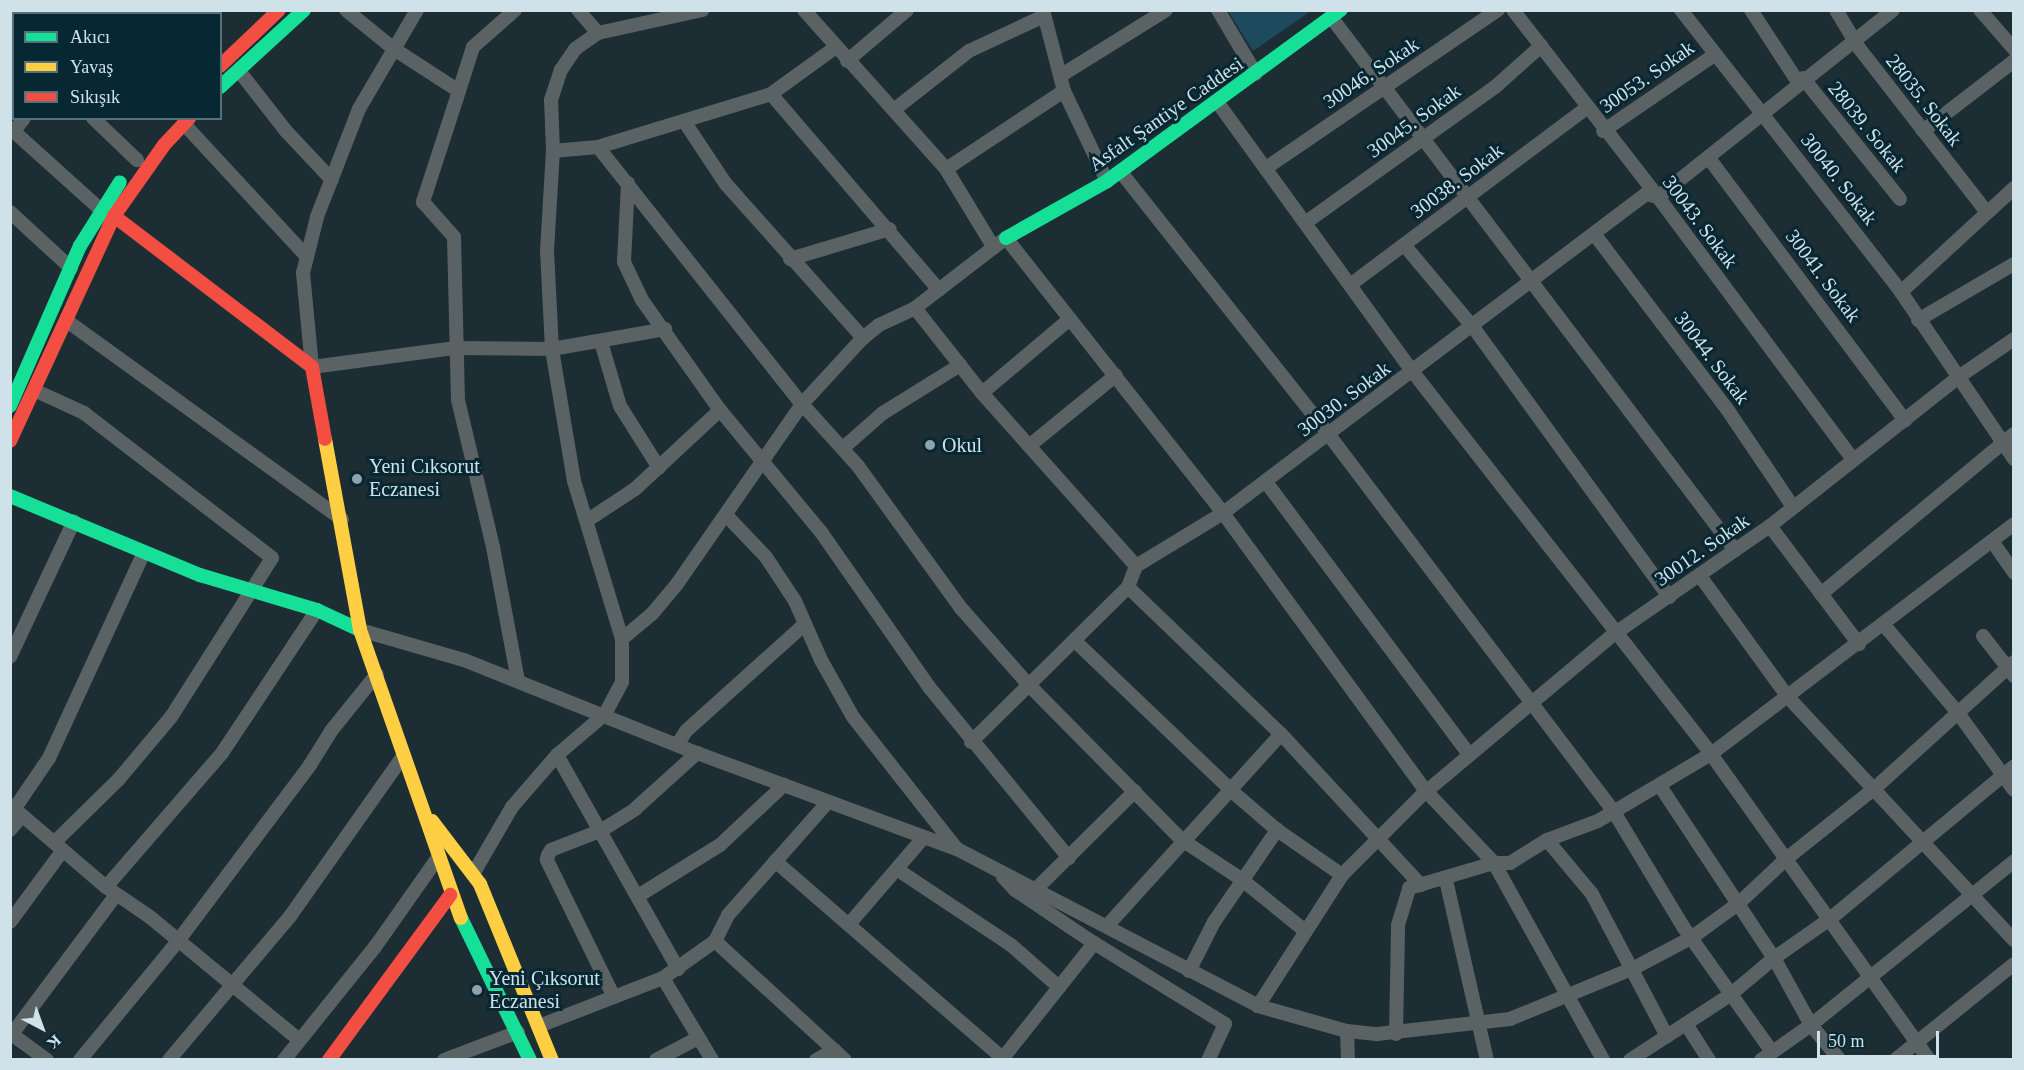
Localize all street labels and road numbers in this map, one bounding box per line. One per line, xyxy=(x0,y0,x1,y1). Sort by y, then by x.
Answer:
street label: 30046. Sokak xyxy=(1319,32,1423,114)
street label: 30053. Sokak xyxy=(1595,36,1699,118)
street label: 28035. Sokak xyxy=(1881,49,1967,151)
street label: Asfalt Şantiye Caddesi xyxy=(1084,52,1248,176)
street label: 28039. Sokak xyxy=(1823,77,1911,177)
street label: 30045. Sokak xyxy=(1362,79,1466,163)
street label: 30040. Sokak xyxy=(1796,128,1882,230)
street label: 30038. Sokak xyxy=(1406,138,1508,224)
street label: 30043. Sokak xyxy=(1657,171,1743,273)
street label: 30041. Sokak xyxy=(1780,225,1866,327)
street label: 30044. Sokak xyxy=(1669,307,1755,409)
street label: 30030. Sokak xyxy=(1293,356,1395,442)
street label: 30012. Sokak xyxy=(1650,509,1754,591)

